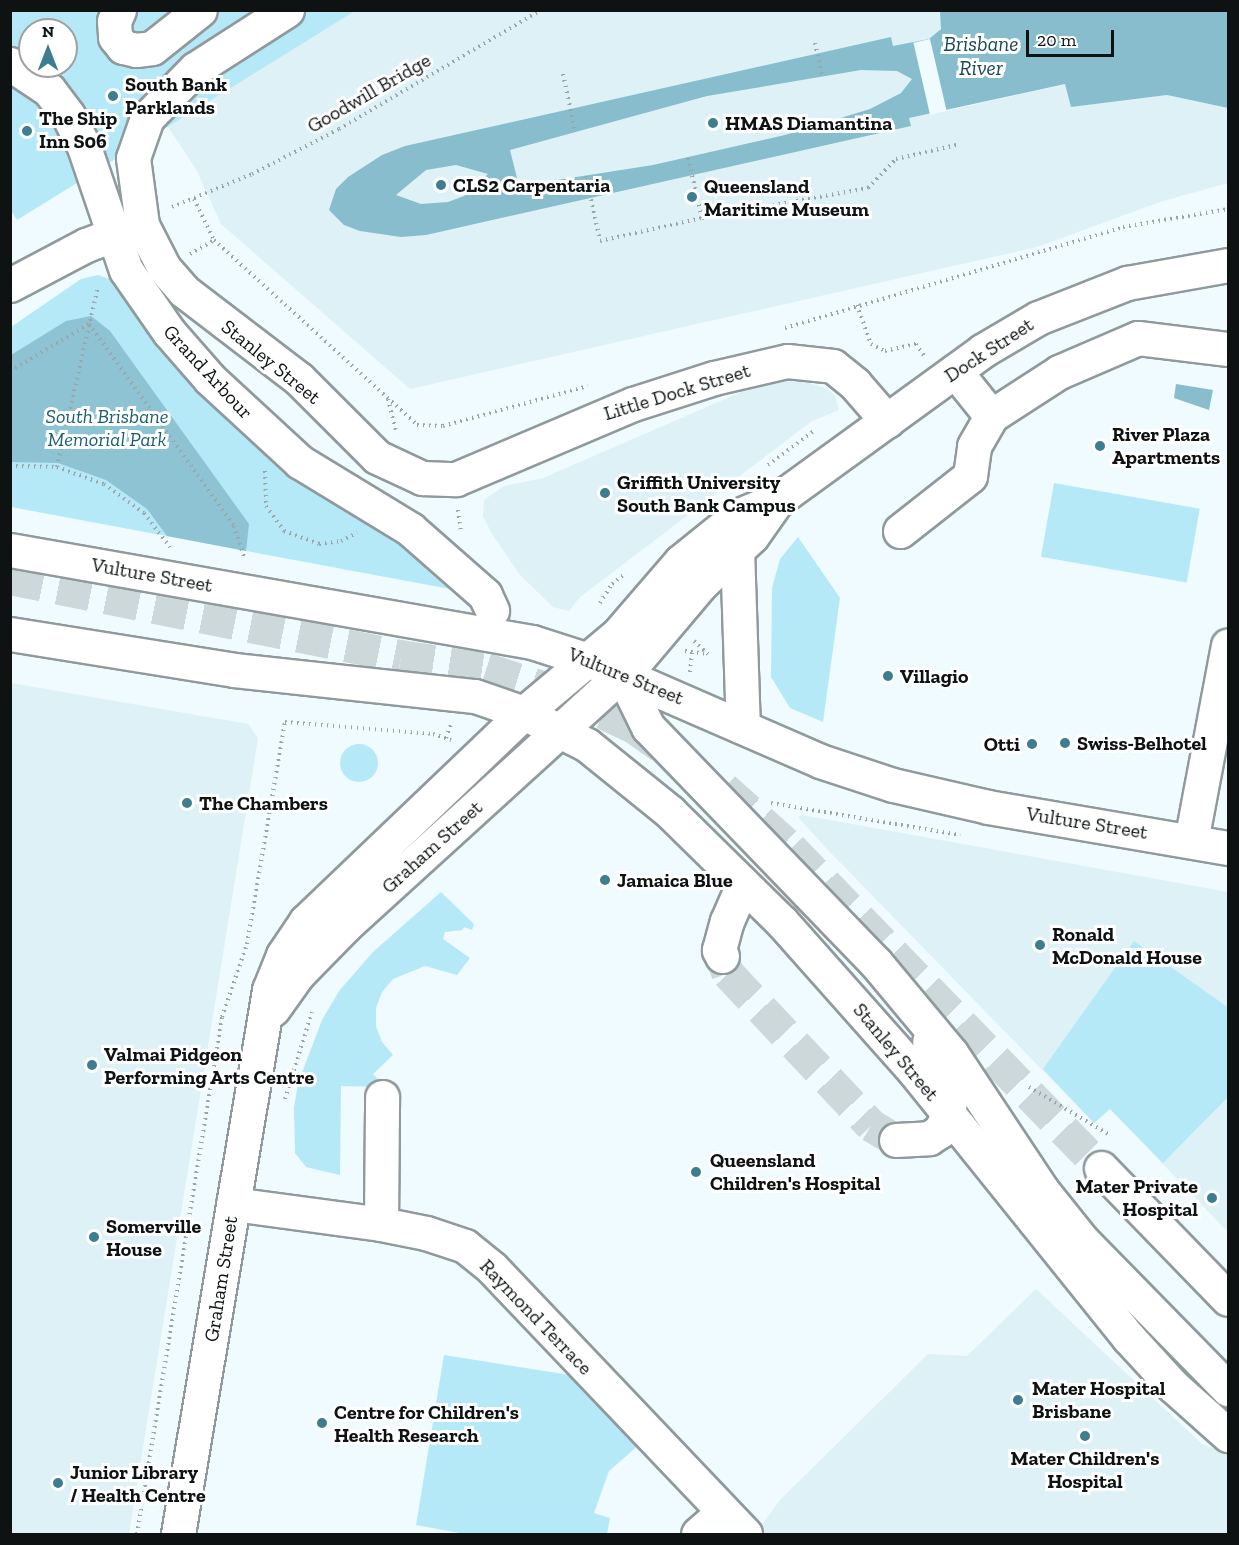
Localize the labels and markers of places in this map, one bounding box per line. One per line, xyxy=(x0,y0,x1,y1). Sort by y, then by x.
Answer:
place label: South Bank Parklands xyxy=(125,72,227,119)
marker: South Bank Parklands xyxy=(106,89,120,103)
place label: The Ship Inn S06 xyxy=(39,107,117,154)
place label: HMAS Diamantina xyxy=(725,111,892,135)
marker: HMAS Diamantina xyxy=(706,116,720,130)
marker: The Ship Inn S06 xyxy=(20,124,34,138)
place label: CLS2 Carpentaria xyxy=(453,173,610,197)
place label: Queensland Maritime Museum xyxy=(704,174,869,221)
marker: CLS2 Carpentaria xyxy=(434,178,448,192)
marker: Queensland Maritime Museum xyxy=(685,190,699,204)
place label: River Plaza Apartments xyxy=(1112,422,1220,469)
marker: River Plaza Apartments xyxy=(1093,439,1107,453)
place label: Griffith University South Bank Campus xyxy=(617,470,796,517)
marker: Griffith University South Bank Campus xyxy=(598,486,612,500)
place label: Villagio xyxy=(900,664,968,688)
marker: Villagio xyxy=(881,669,895,683)
place label: Swiss-Belhotel xyxy=(1077,731,1207,755)
place label: Otti xyxy=(984,732,1020,756)
marker: Swiss-Belhotel xyxy=(1058,736,1072,750)
marker: Otti xyxy=(1025,737,1039,751)
place label: The Chambers xyxy=(199,791,328,815)
marker: The Chambers xyxy=(180,796,194,810)
place label: Jamaica Blue xyxy=(617,868,733,892)
marker: Jamaica Blue xyxy=(598,873,612,887)
place label: Ronald McDonald House xyxy=(1052,922,1202,969)
marker: Ronald McDonald House xyxy=(1033,938,1047,952)
place label: Valmai Pidgeon Performing Arts Centre xyxy=(104,1042,315,1089)
marker: Valmai Pidgeon Performing Arts Centre xyxy=(85,1058,99,1072)
place label: Queensland Children's Hospital xyxy=(710,1148,880,1195)
marker: Queensland Children's Hospital xyxy=(687,1163,705,1181)
place label: Mater Private Hospital xyxy=(1075,1174,1198,1221)
marker: Mater Private Hospital xyxy=(1203,1189,1221,1207)
place label: Somerville House xyxy=(106,1214,201,1261)
marker: Somerville House xyxy=(87,1230,101,1244)
place label: Mater Hospital Brisbane xyxy=(1032,1376,1166,1423)
marker: Mater Hospital Brisbane xyxy=(1009,1391,1027,1409)
place label: Centre for Children's Health Research xyxy=(334,1400,519,1447)
marker: Centre for Children's Health Research xyxy=(315,1416,329,1430)
marker: Mater Children's Hospital xyxy=(1078,1429,1092,1443)
place label: Mater Children's Hospital xyxy=(1010,1446,1160,1493)
place label: Junior Library / Health Centre xyxy=(70,1460,206,1507)
marker: Junior Library / Health Centre xyxy=(51,1476,65,1490)

